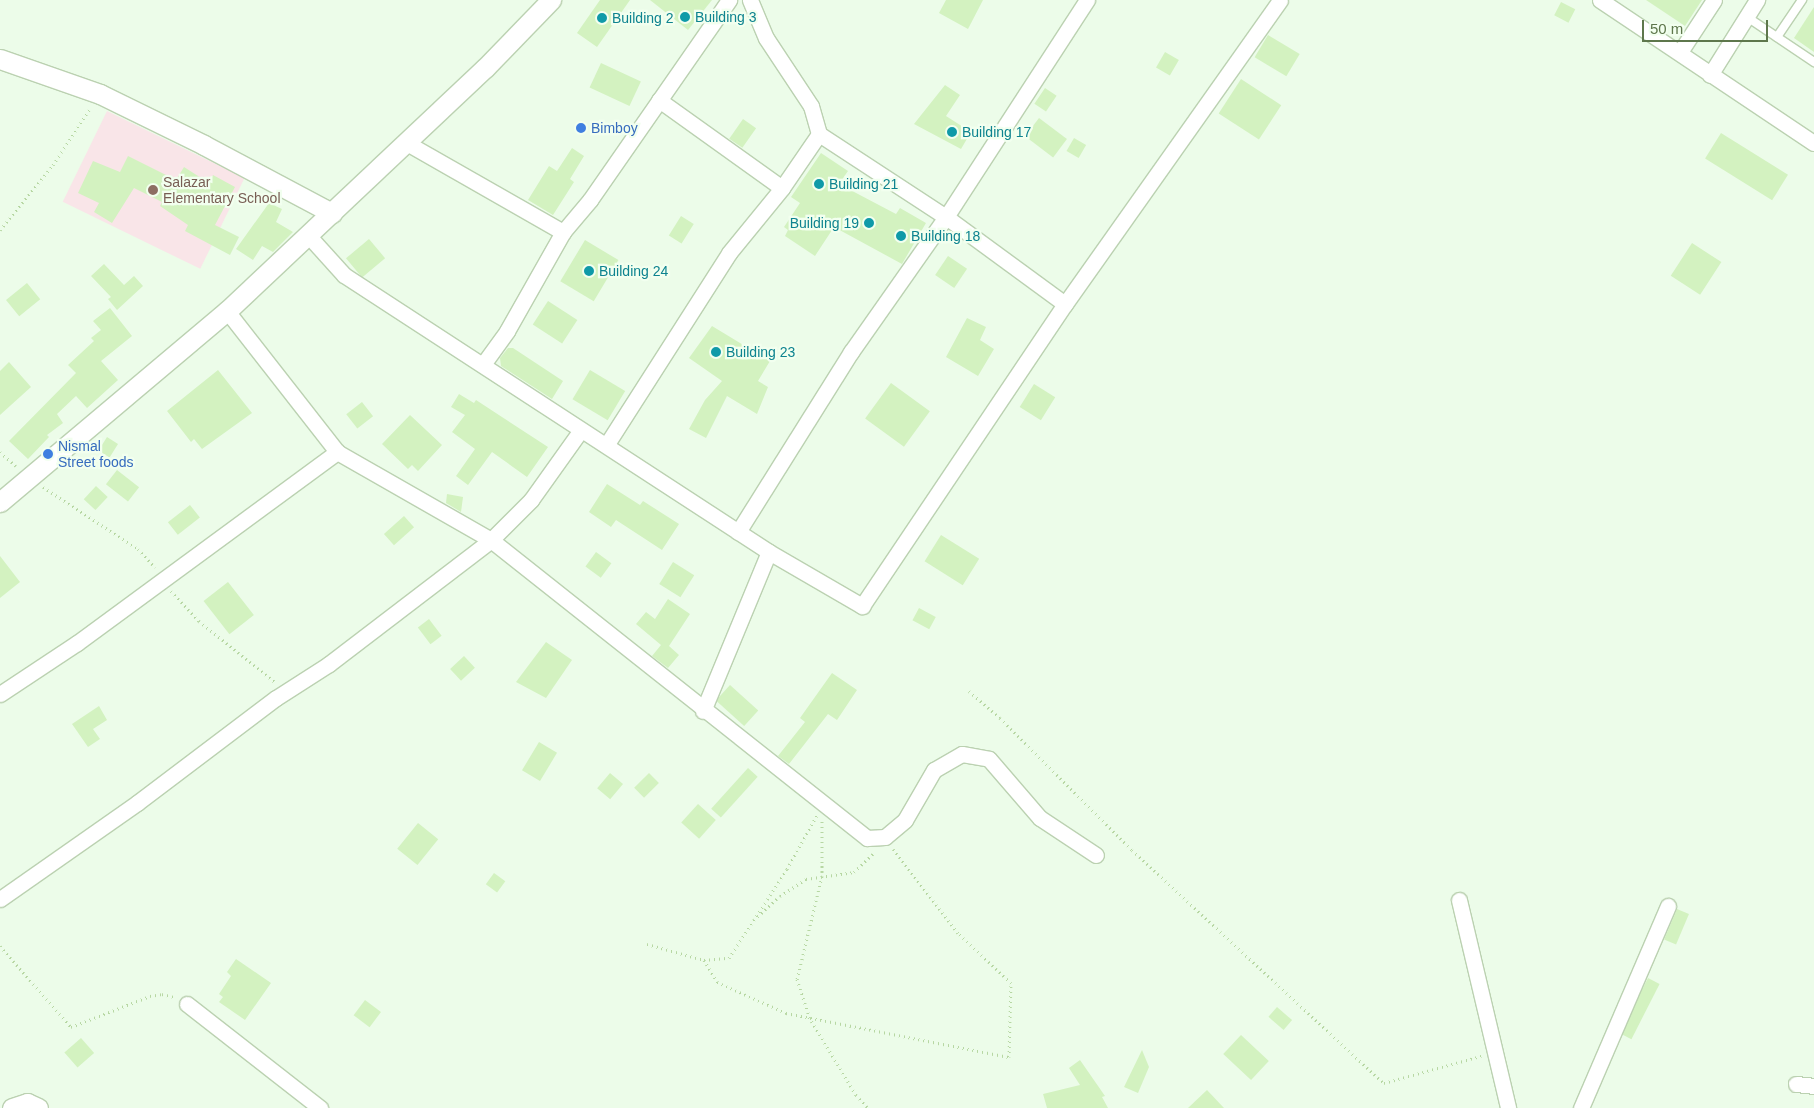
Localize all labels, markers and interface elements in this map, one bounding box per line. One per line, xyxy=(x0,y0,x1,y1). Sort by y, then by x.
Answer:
place label: Building 3 xyxy=(695,9,756,25)
place label: Building 2 xyxy=(612,10,673,26)
scale bar xyxy=(1644,10,1770,42)
marker: Building 3 xyxy=(679,11,691,23)
marker: Building 2 xyxy=(596,12,608,24)
text: 50 m xyxy=(1650,20,1683,37)
place label: Bimboy xyxy=(591,120,638,136)
marker: Bimboy xyxy=(575,122,587,134)
place label: Building 17 xyxy=(962,124,1031,140)
marker: Building 17 xyxy=(946,126,958,138)
place label: Salazar Elementary School xyxy=(163,174,281,206)
place label: Building 21 xyxy=(829,176,898,192)
marker: Building 21 xyxy=(813,178,825,190)
marker: Salazar Elementary School xyxy=(147,184,159,196)
place label: Building 19 xyxy=(790,215,859,231)
marker: Building 19 xyxy=(863,217,875,229)
place label: Building 18 xyxy=(911,228,980,244)
marker: Building 18 xyxy=(895,230,907,242)
place label: Building 24 xyxy=(599,263,668,279)
marker: Building 24 xyxy=(583,265,595,277)
place label: Building 23 xyxy=(726,344,795,360)
marker: Building 23 xyxy=(710,346,722,358)
place label: Nismal Street foods xyxy=(58,438,133,471)
marker: Nismal Street foods xyxy=(42,448,54,460)

